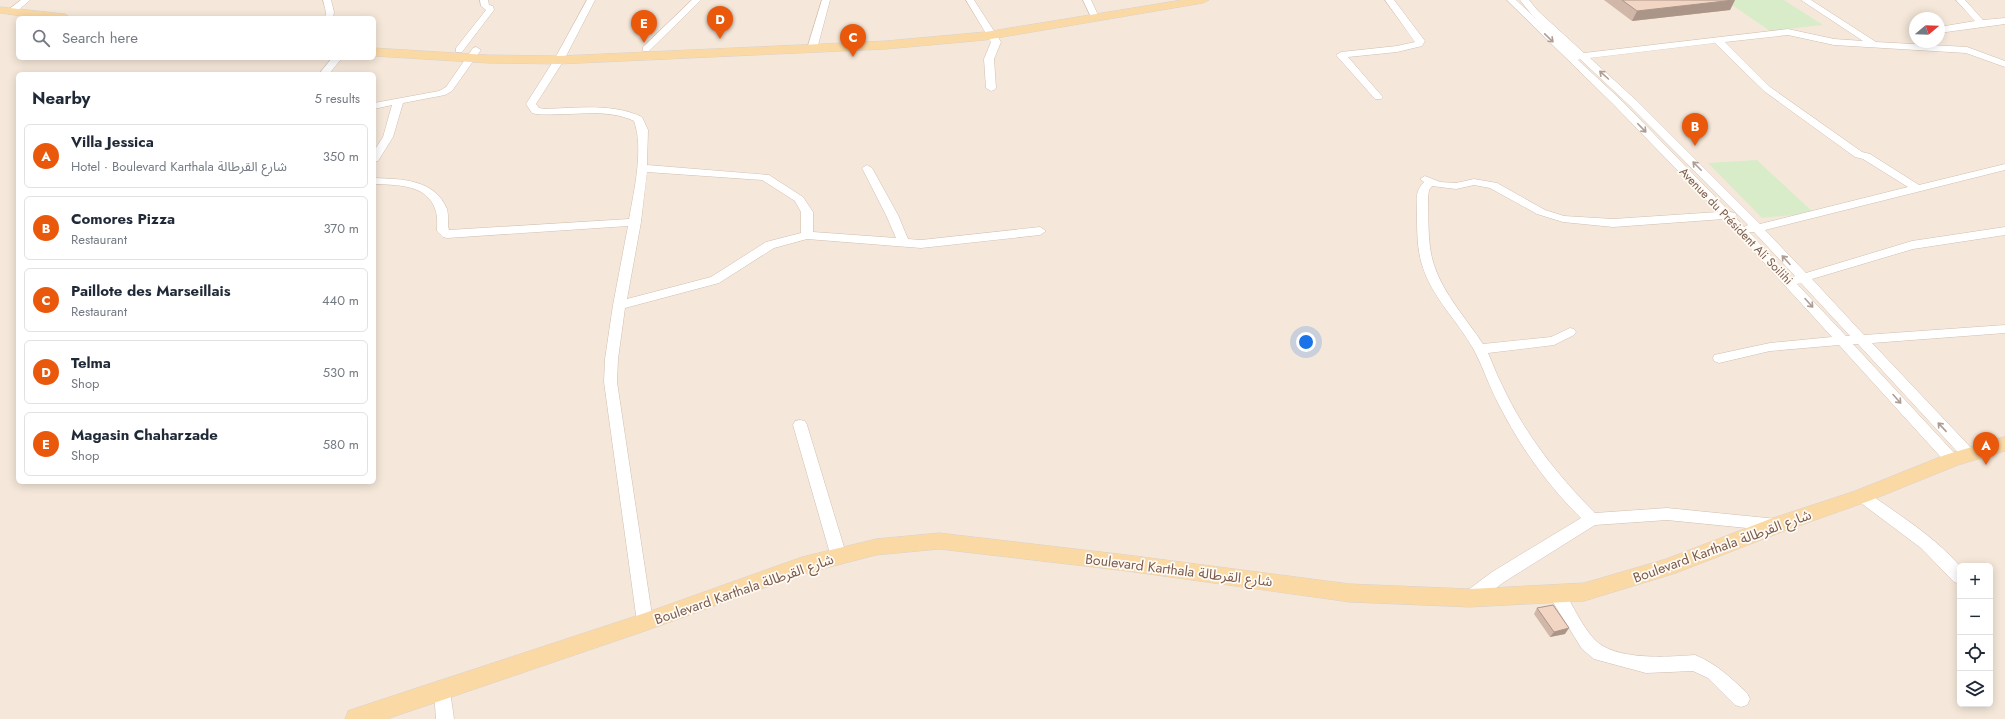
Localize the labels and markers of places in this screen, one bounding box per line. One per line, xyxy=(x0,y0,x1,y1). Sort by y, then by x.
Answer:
pin: D xyxy=(707,6,733,39)
pin: E xyxy=(631,10,657,43)
pin: C xyxy=(840,24,866,57)
pin: B xyxy=(1682,113,1708,146)
pin: A xyxy=(1973,432,1999,465)

